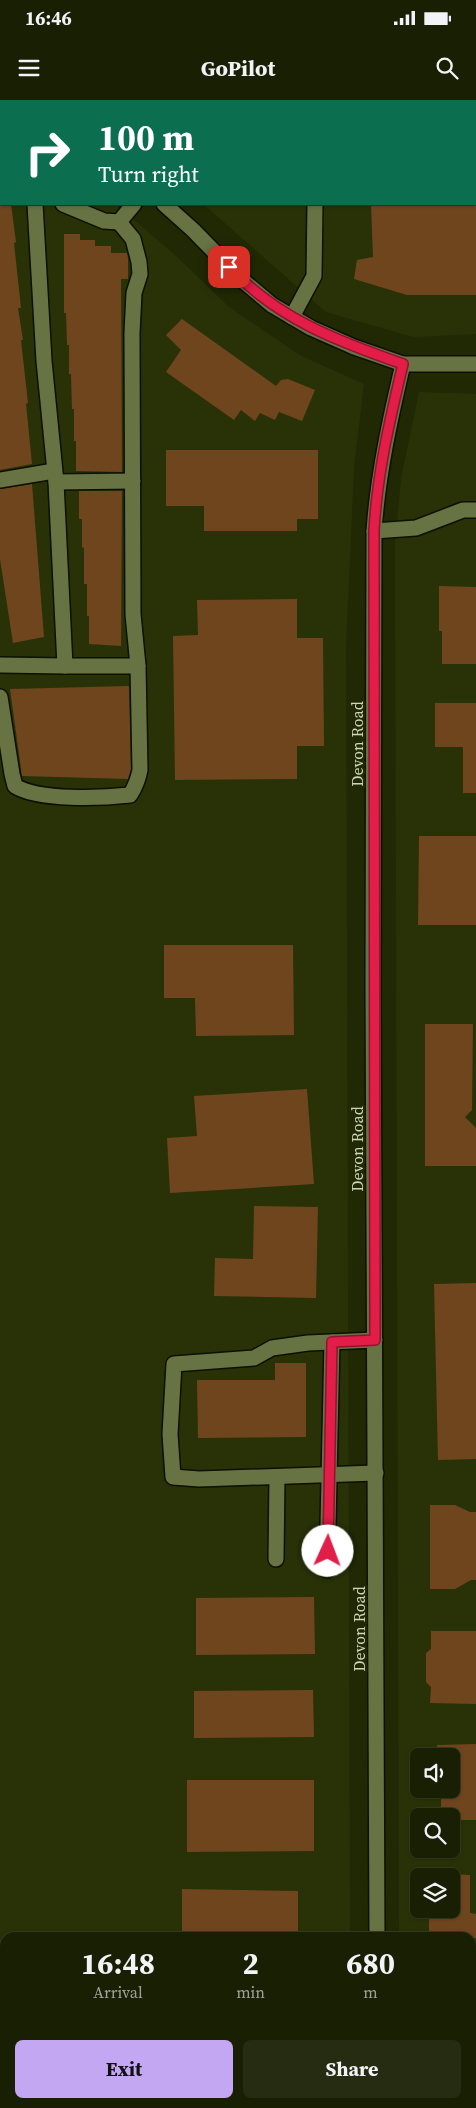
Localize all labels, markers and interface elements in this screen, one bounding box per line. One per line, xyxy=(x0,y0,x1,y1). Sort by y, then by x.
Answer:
text: 16:46 xyxy=(25,5,72,31)
text: GoPilot xyxy=(201,53,275,83)
icon: menu xyxy=(15,54,43,82)
icon: search xyxy=(433,54,461,82)
text: 100 m xyxy=(98,114,194,162)
icon: right xyxy=(15,120,80,185)
text: Turn right xyxy=(98,159,199,189)
pin xyxy=(208,246,250,288)
icon: arrive xyxy=(215,253,243,281)
street label: Devon Road xyxy=(346,701,368,787)
street label: Devon Road xyxy=(346,1106,368,1192)
position arrow xyxy=(301,1524,353,1576)
street label: Devon Road xyxy=(348,1586,370,1672)
map controls xyxy=(410,1748,460,1918)
button: sound xyxy=(410,1748,460,1798)
button: search xyxy=(410,1808,460,1858)
button: layers xyxy=(410,1868,460,1918)
text: 16:48 xyxy=(81,1943,155,1984)
text: 2 xyxy=(242,1943,259,1984)
text: 680 xyxy=(346,1943,395,1984)
text: Arrival xyxy=(93,1981,143,2003)
text: min xyxy=(236,1981,265,2003)
text: m xyxy=(363,1981,378,2003)
button: Exit xyxy=(15,2040,233,2098)
button: Share xyxy=(243,2040,461,2098)

